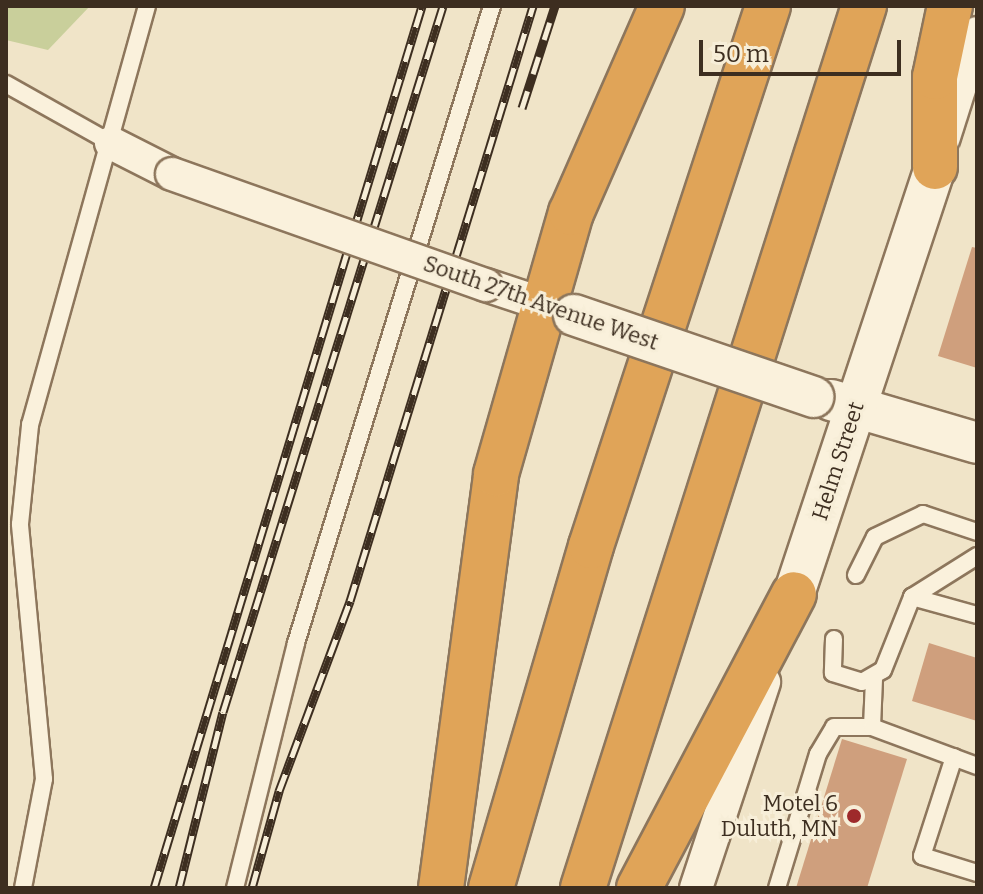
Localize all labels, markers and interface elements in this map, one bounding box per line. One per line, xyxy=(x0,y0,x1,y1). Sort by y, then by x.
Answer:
scale bar xyxy=(703,24,905,74)
text: 50 m xyxy=(713,40,769,68)
street label: South 27th Avenue West xyxy=(420,250,662,356)
street label: Helm Street xyxy=(806,398,870,524)
place label: Motel 6 Duluth, MN xyxy=(721,790,838,842)
marker: Motel 6 Duluth, MN xyxy=(845,807,863,825)

